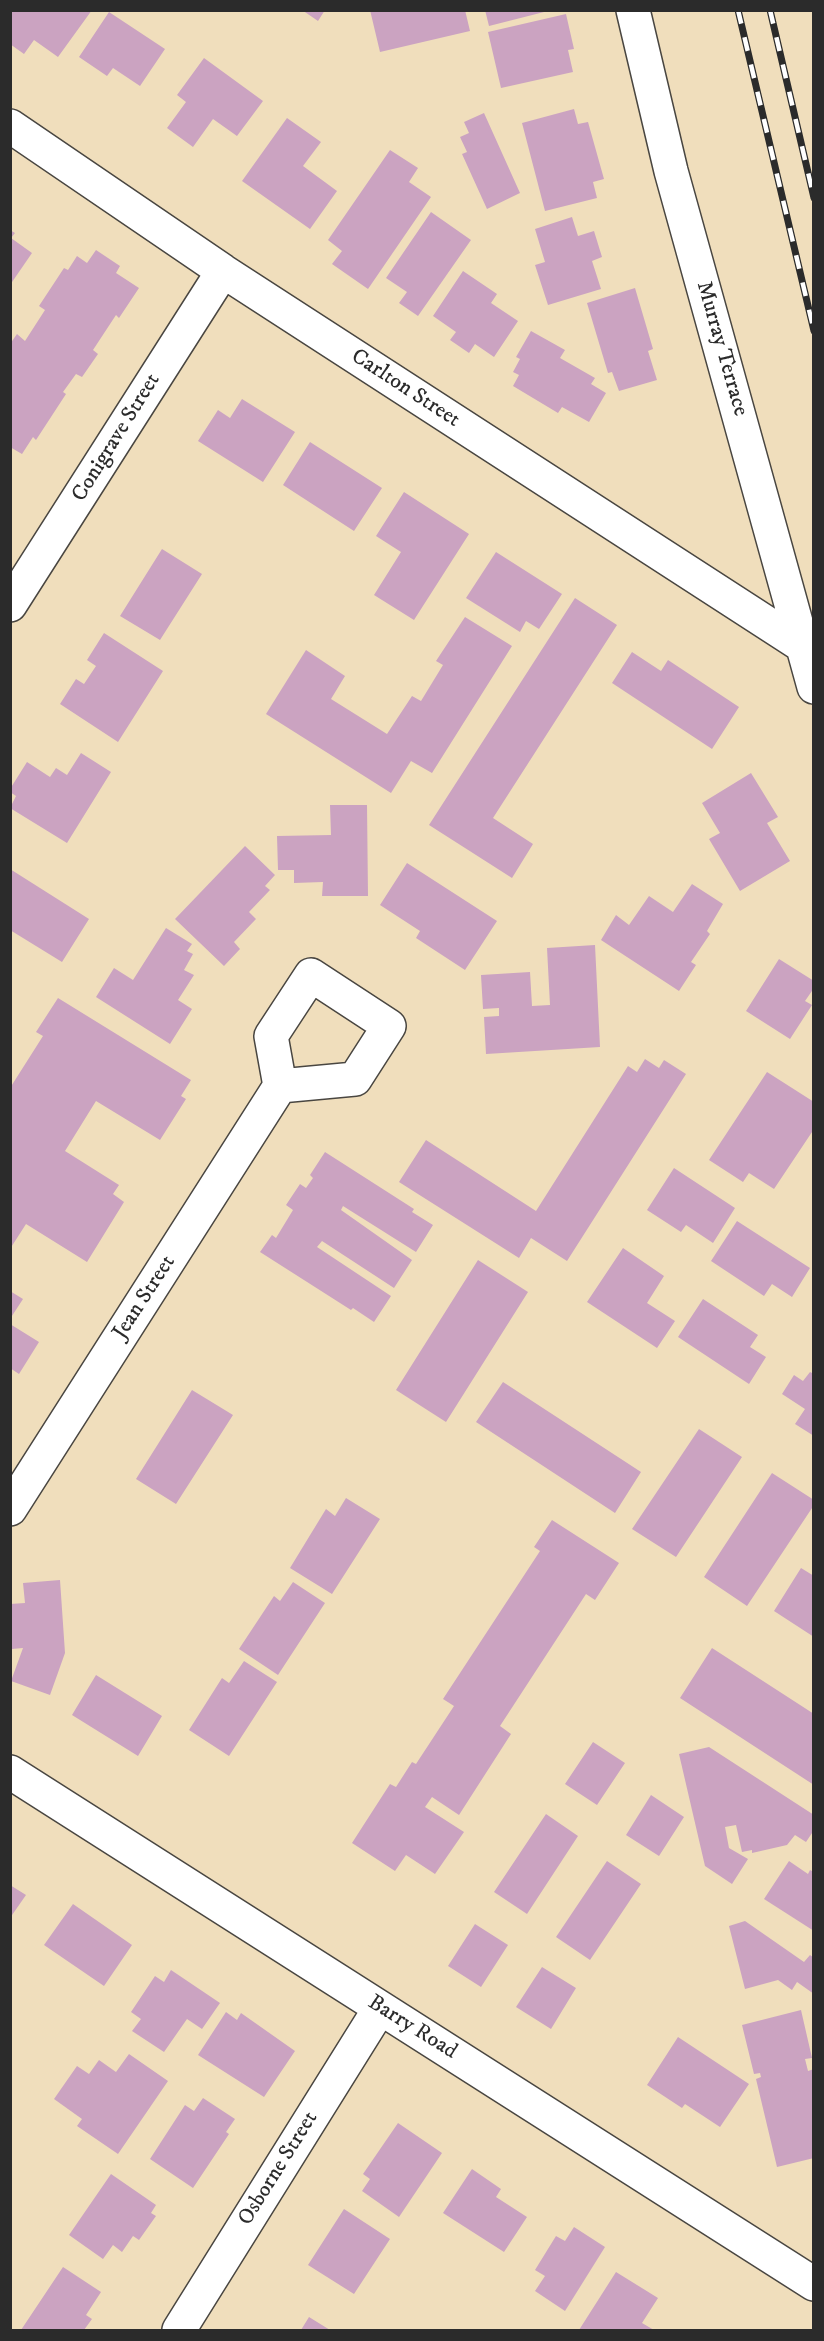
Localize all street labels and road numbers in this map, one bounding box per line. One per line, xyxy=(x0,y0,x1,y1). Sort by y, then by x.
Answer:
street label: Murray Terrace xyxy=(689,279,753,419)
street label: Carlton Street xyxy=(346,344,464,434)
street label: Conigrave Street xyxy=(67,369,167,507)
street label: Jean Street xyxy=(108,1251,182,1345)
street label: Barry Road xyxy=(362,1990,462,2066)
street label: Osborne Street xyxy=(234,2107,324,2231)

